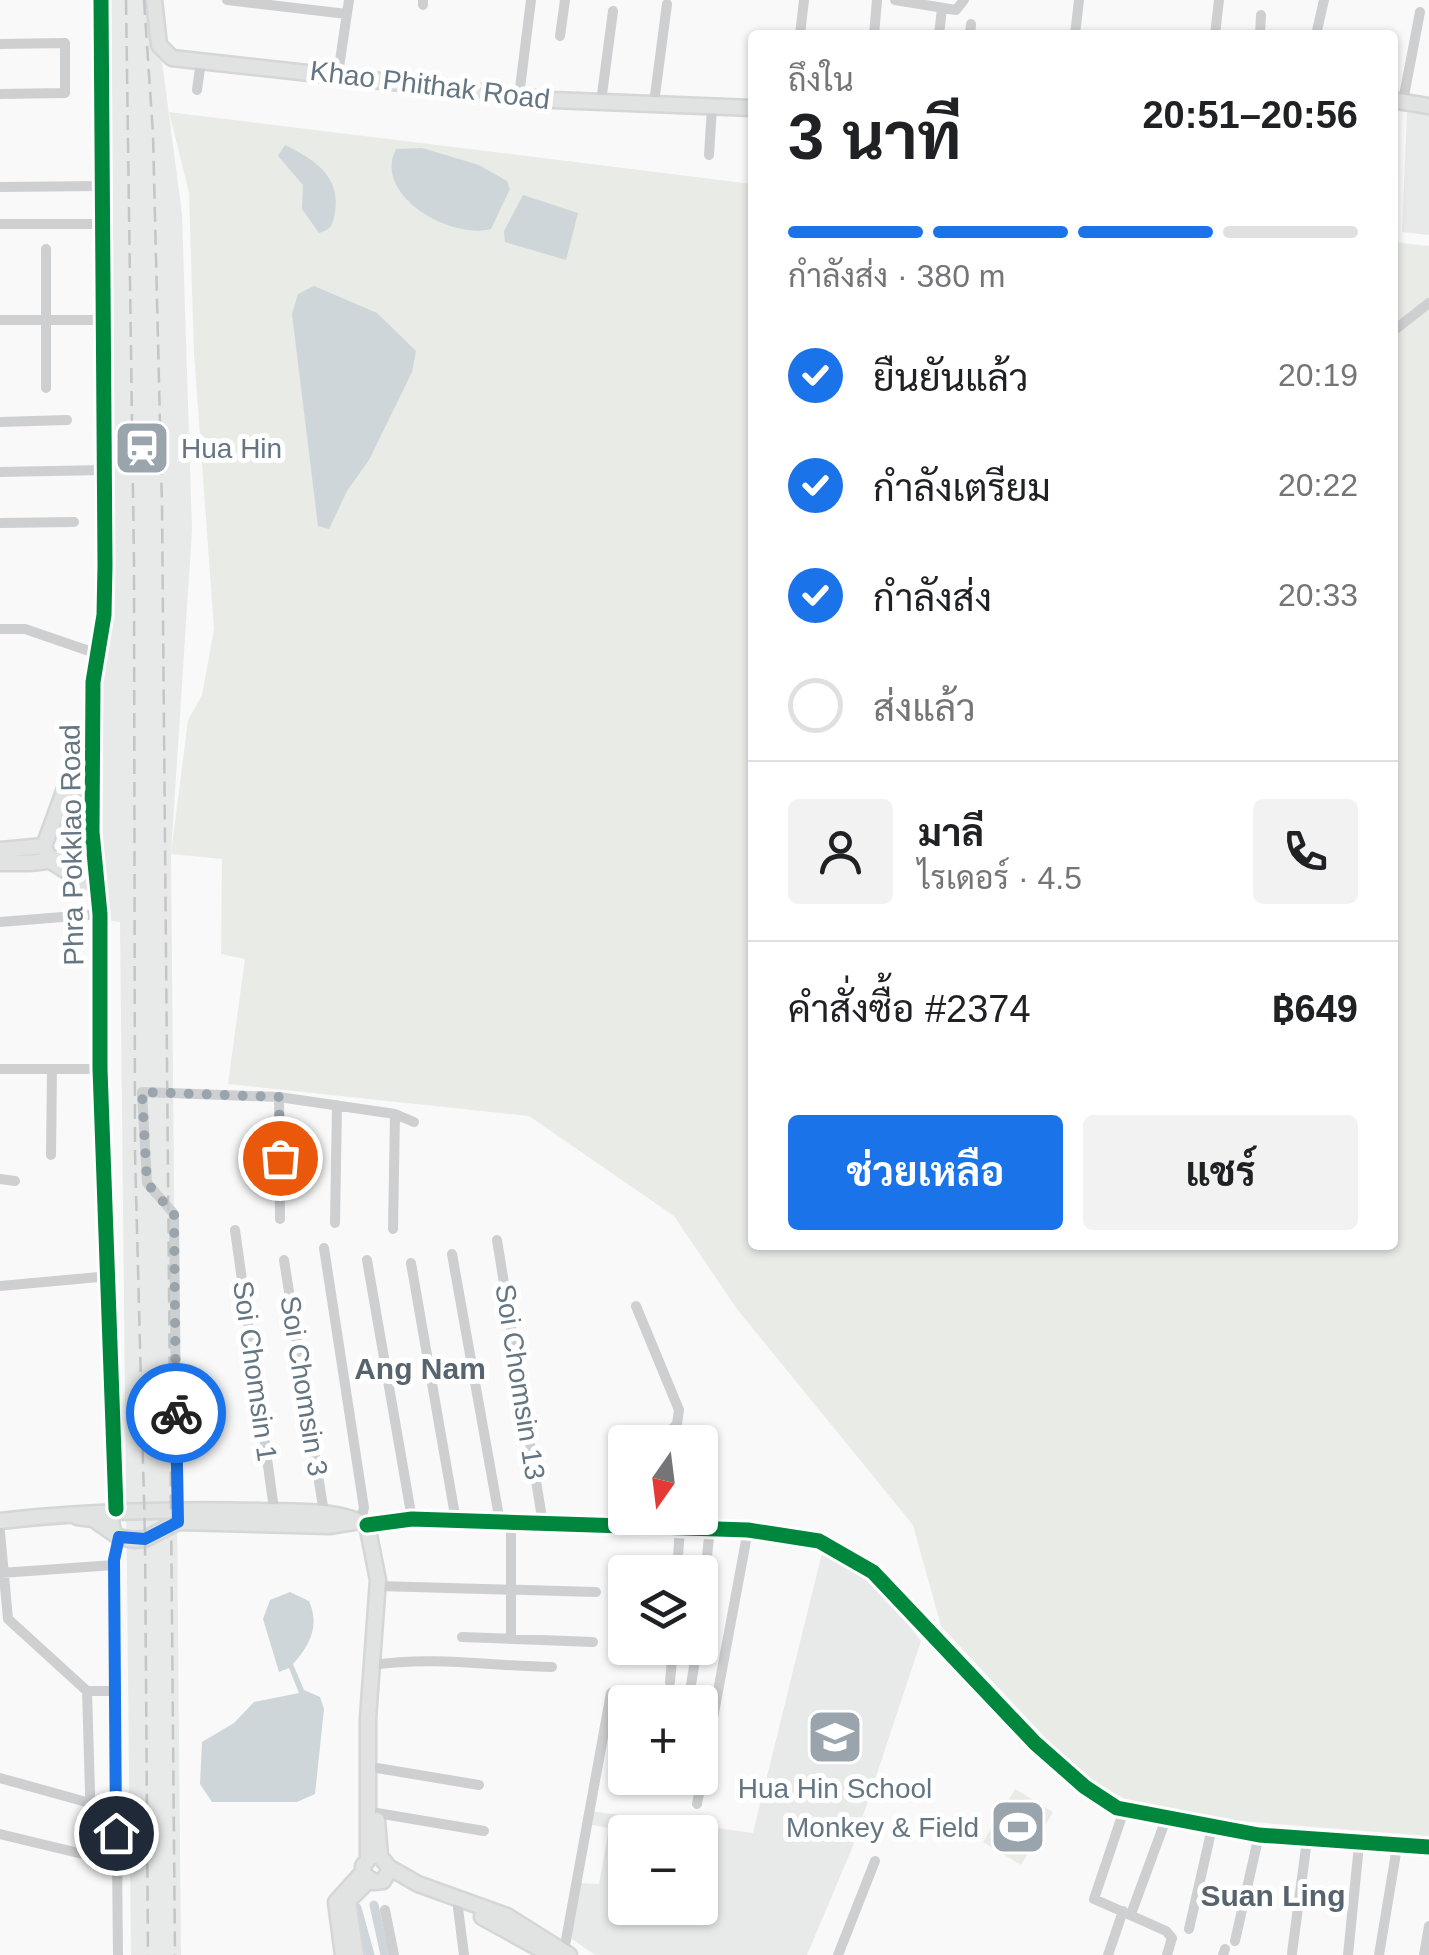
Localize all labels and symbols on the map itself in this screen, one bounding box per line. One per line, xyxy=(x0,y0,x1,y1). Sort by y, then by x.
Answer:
street label: Khao Phithak Road xyxy=(308,55,552,115)
station icon: Hua Hin xyxy=(112,418,172,478)
place label: Hua Hin xyxy=(181,433,282,464)
street label: Phra Pokklao Road xyxy=(54,724,90,966)
pin xyxy=(238,1116,323,1201)
street label: Soi Chomsin 1 xyxy=(227,1279,283,1463)
street label: Soi Chomsin 13 xyxy=(489,1282,551,1482)
street label: Soi Chomsin 3 xyxy=(274,1294,334,1478)
district label: Ang Nam xyxy=(354,1352,486,1385)
courier xyxy=(126,1363,226,1463)
north arrow xyxy=(608,1425,718,1535)
school or university icon: Hua Hin School xyxy=(805,1707,865,1767)
place label: Hua Hin School xyxy=(738,1773,932,1804)
pin xyxy=(74,1791,159,1876)
sports icon: Monkey & Field xyxy=(988,1797,1048,1857)
place label: Monkey & Field xyxy=(786,1812,979,1843)
district label: Suan Ling xyxy=(1201,1879,1346,1912)

